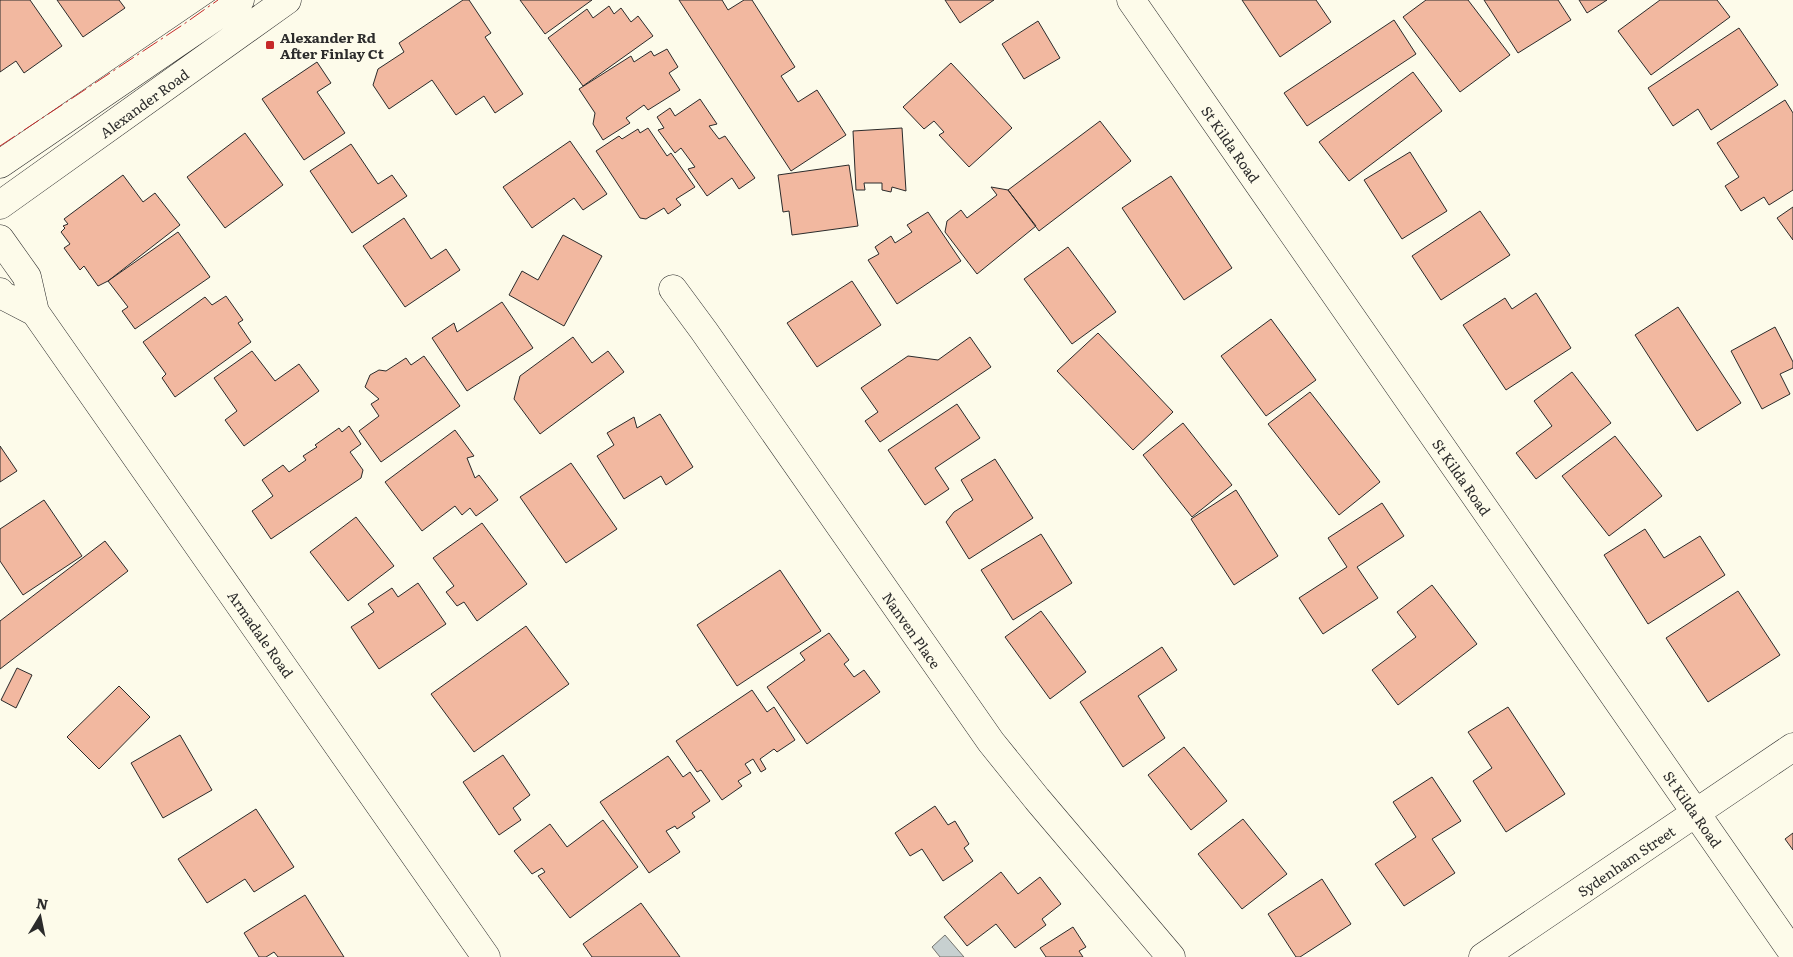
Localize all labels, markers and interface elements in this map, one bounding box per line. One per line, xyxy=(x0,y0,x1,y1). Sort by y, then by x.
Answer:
place label: Alexander Rd After Finlay Ct xyxy=(280,27,385,63)
marker: Alexander Rd After Finlay Ct xyxy=(264,39,276,51)
street label: Alexander Road xyxy=(95,64,193,142)
street label: St Kilda Road xyxy=(1197,102,1265,187)
street label: St Kilda Road xyxy=(1428,435,1496,520)
street label: Armadale Road xyxy=(223,586,299,682)
street label: Nanven Place xyxy=(878,588,946,672)
street label: St Kilda Road xyxy=(1659,767,1727,852)
street label: Sydenham Street xyxy=(1573,821,1679,901)
north arrow xyxy=(15,892,65,942)
text: N xyxy=(35,892,50,914)

